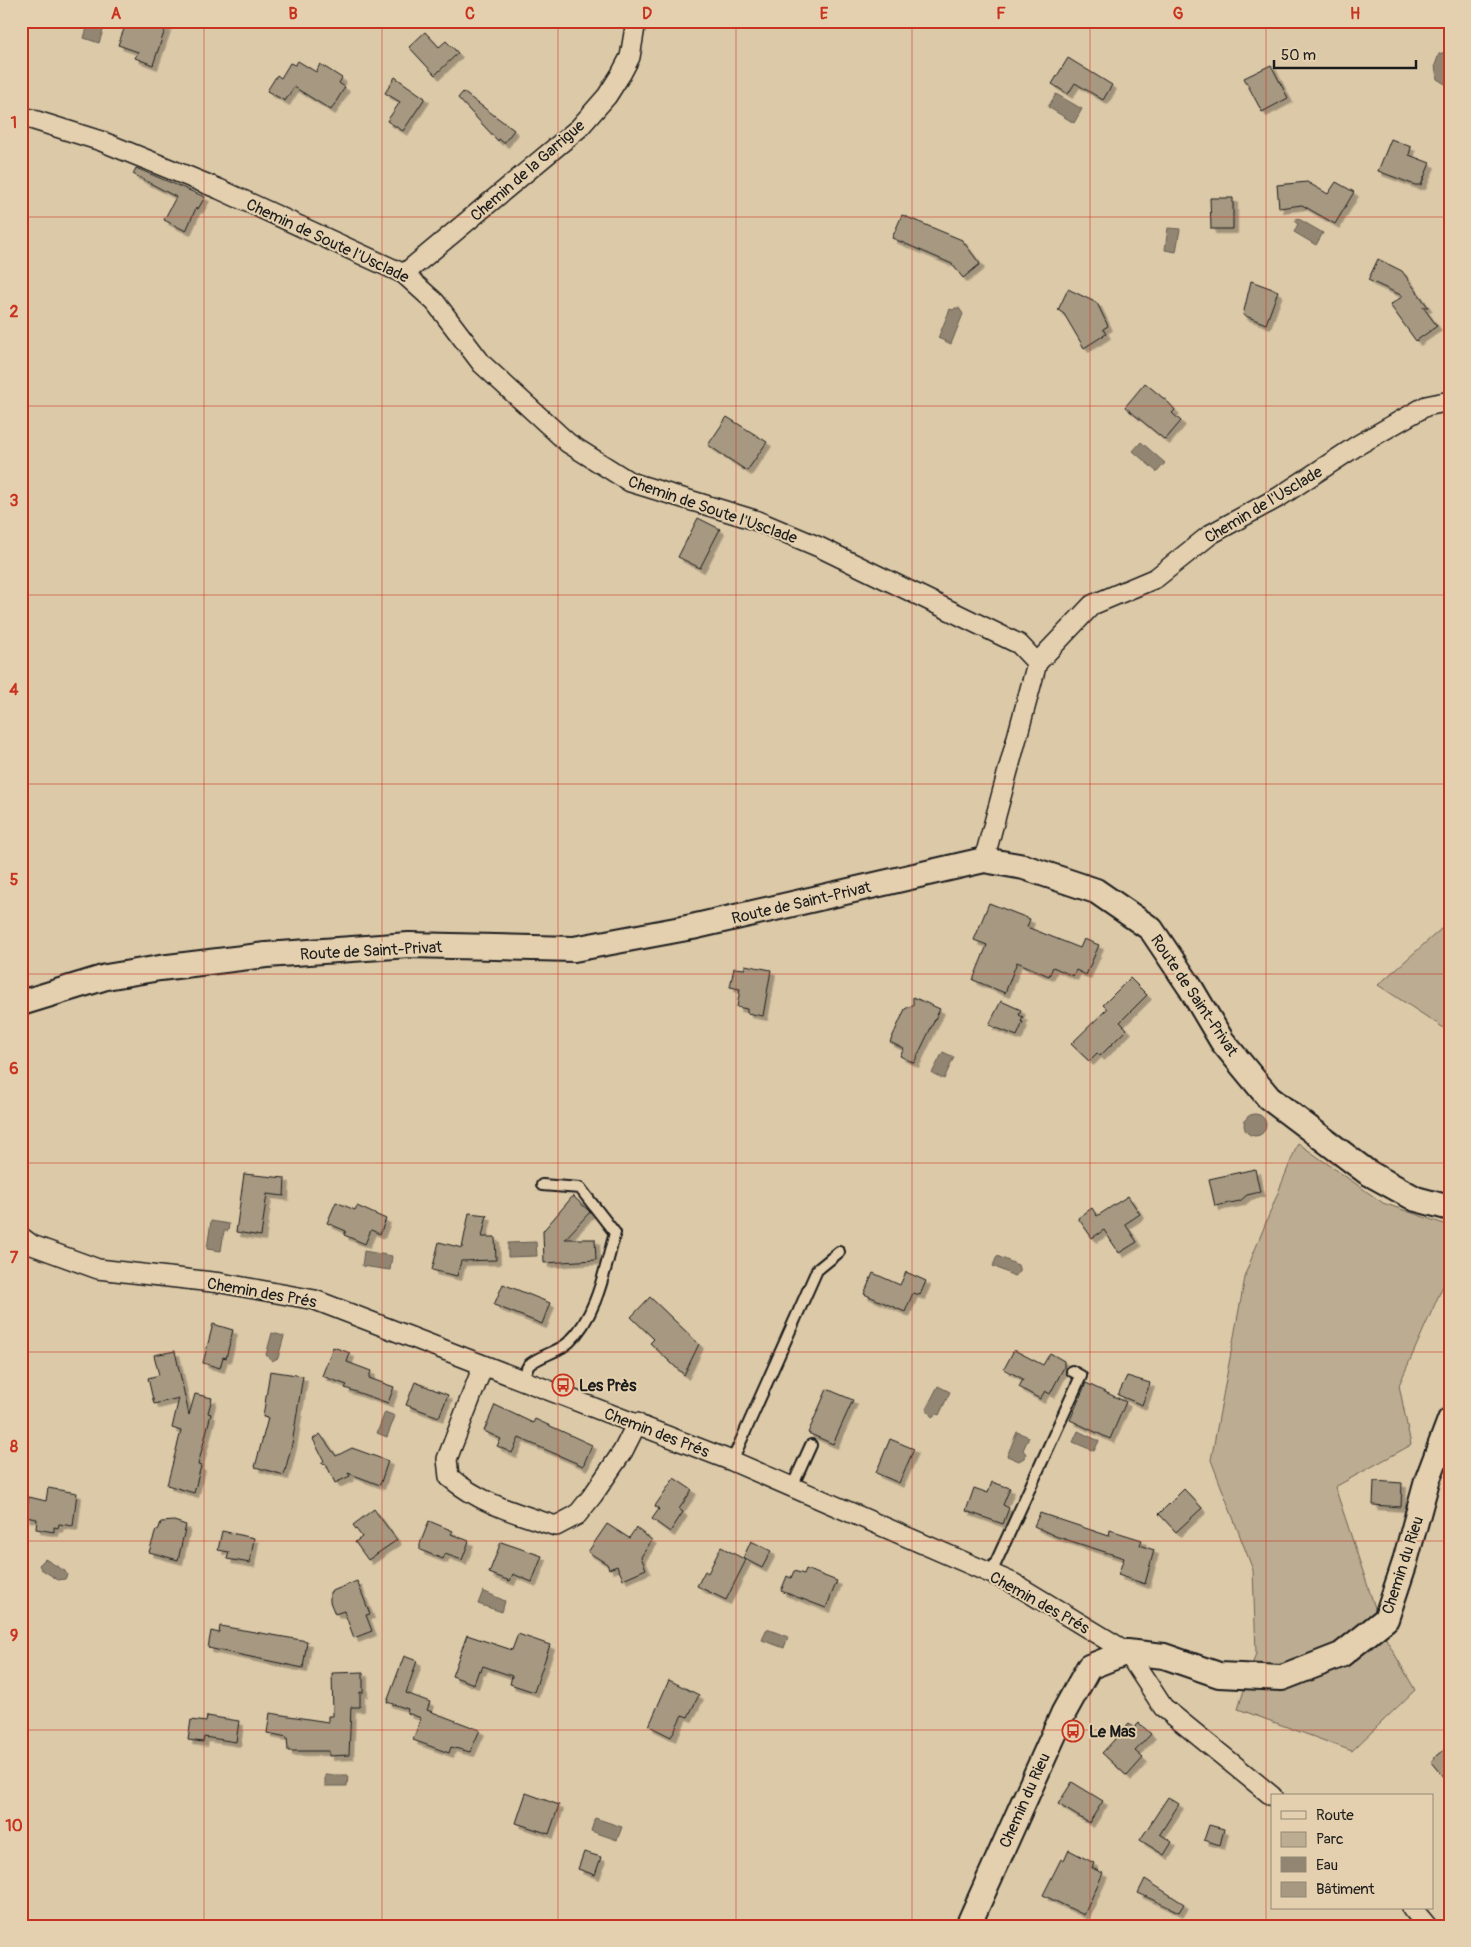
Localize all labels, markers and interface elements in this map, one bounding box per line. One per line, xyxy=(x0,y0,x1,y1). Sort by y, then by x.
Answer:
text: A xyxy=(111,4,122,24)
text: B xyxy=(288,4,298,24)
text: C xyxy=(465,4,475,24)
text: D xyxy=(642,4,652,24)
text: E xyxy=(820,4,829,24)
text: F xyxy=(996,4,1006,24)
text: G xyxy=(1173,4,1184,24)
text: H xyxy=(1350,4,1360,24)
scale bar xyxy=(1274,38,1416,70)
text: 50 m xyxy=(1281,46,1316,65)
text: 1 xyxy=(11,113,17,133)
street label: Chemin de la Garrigue xyxy=(466,116,589,226)
street label: Chemin de Soute l'Usclade xyxy=(243,194,412,288)
text: 2 xyxy=(10,302,19,322)
street label: Chemin de l'Usclade xyxy=(1201,462,1326,548)
street label: Chemin de Soute l'Usclade xyxy=(625,472,800,548)
text: 3 xyxy=(10,491,19,511)
text: 4 xyxy=(9,680,19,700)
text: 5 xyxy=(10,870,19,890)
street label: Route de Saint-Privat xyxy=(730,877,873,929)
street label: Route de Saint-Privat xyxy=(1146,931,1243,1061)
street label: Route de Saint-Privat xyxy=(299,937,443,965)
text: 6 xyxy=(9,1059,19,1079)
text: 7 xyxy=(10,1248,19,1268)
street label: Chemin des Prés xyxy=(205,1274,318,1312)
bus stop icon: Les Près xyxy=(551,1373,575,1397)
place label: Les Près xyxy=(579,1376,637,1396)
street label: Chemin des Prés xyxy=(601,1404,712,1462)
text: 8 xyxy=(10,1437,18,1457)
street label: Chemin du Rieu xyxy=(1378,1514,1428,1617)
street label: Chemin des Prés xyxy=(986,1567,1093,1639)
text: 9 xyxy=(10,1626,18,1646)
bus stop icon: Le Mas xyxy=(1061,1719,1085,1743)
place label: Le Mas xyxy=(1089,1722,1136,1742)
street label: Chemin du Rieu xyxy=(995,1750,1055,1851)
legend xyxy=(1271,1794,1434,1910)
text: Route xyxy=(1316,1806,1354,1825)
text: 10 xyxy=(5,1816,23,1836)
text: Parc xyxy=(1316,1830,1344,1849)
text: Eau xyxy=(1316,1856,1338,1875)
text: Bâtiment xyxy=(1316,1880,1376,1899)

